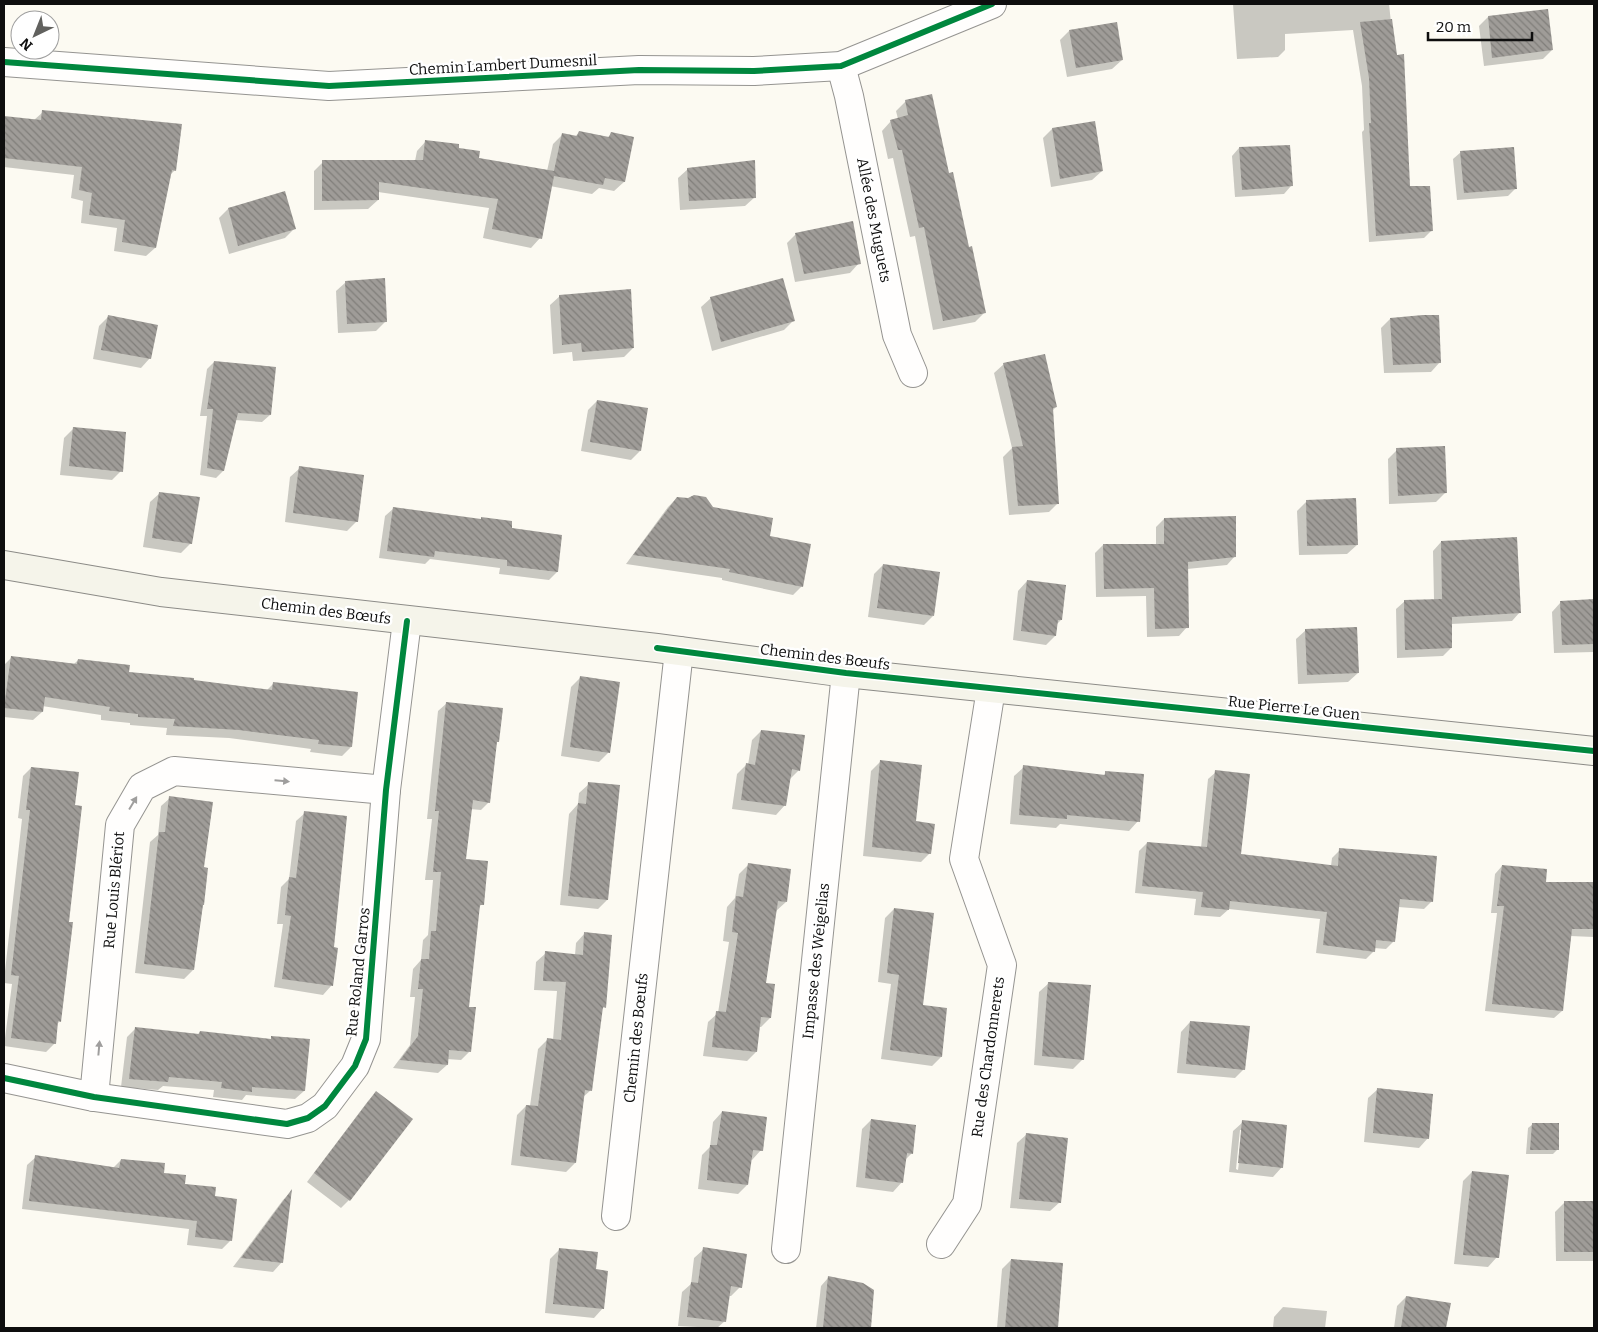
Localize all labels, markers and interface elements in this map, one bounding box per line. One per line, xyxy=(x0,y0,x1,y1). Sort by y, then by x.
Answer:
north arrow xyxy=(10,10,60,60)
scale bar xyxy=(1428,10,1532,42)
text: 20 m xyxy=(1436,18,1472,36)
text: N xyxy=(17,34,36,54)
street label: Chemin Lambert Dumesnil xyxy=(408,51,598,79)
street label: Allée des Muguets xyxy=(853,156,895,284)
street label: Chemin des Bœufs xyxy=(260,594,392,628)
street label: Chemin des Bœufs xyxy=(759,640,891,674)
street label: Rue Pierre Le Guen xyxy=(1227,692,1361,724)
one-way arrow xyxy=(275,777,291,785)
one-way arrow xyxy=(128,796,137,809)
street label: Rue Louis Blériot xyxy=(100,830,128,949)
street label: Impasse des Weigelias xyxy=(799,882,833,1040)
street label: Rue Roland Garros xyxy=(342,907,374,1037)
street label: Chemin des Bœufs xyxy=(620,972,652,1104)
street label: Rue des Chardonnerets xyxy=(968,975,1008,1139)
one-way arrow xyxy=(95,1040,103,1056)

